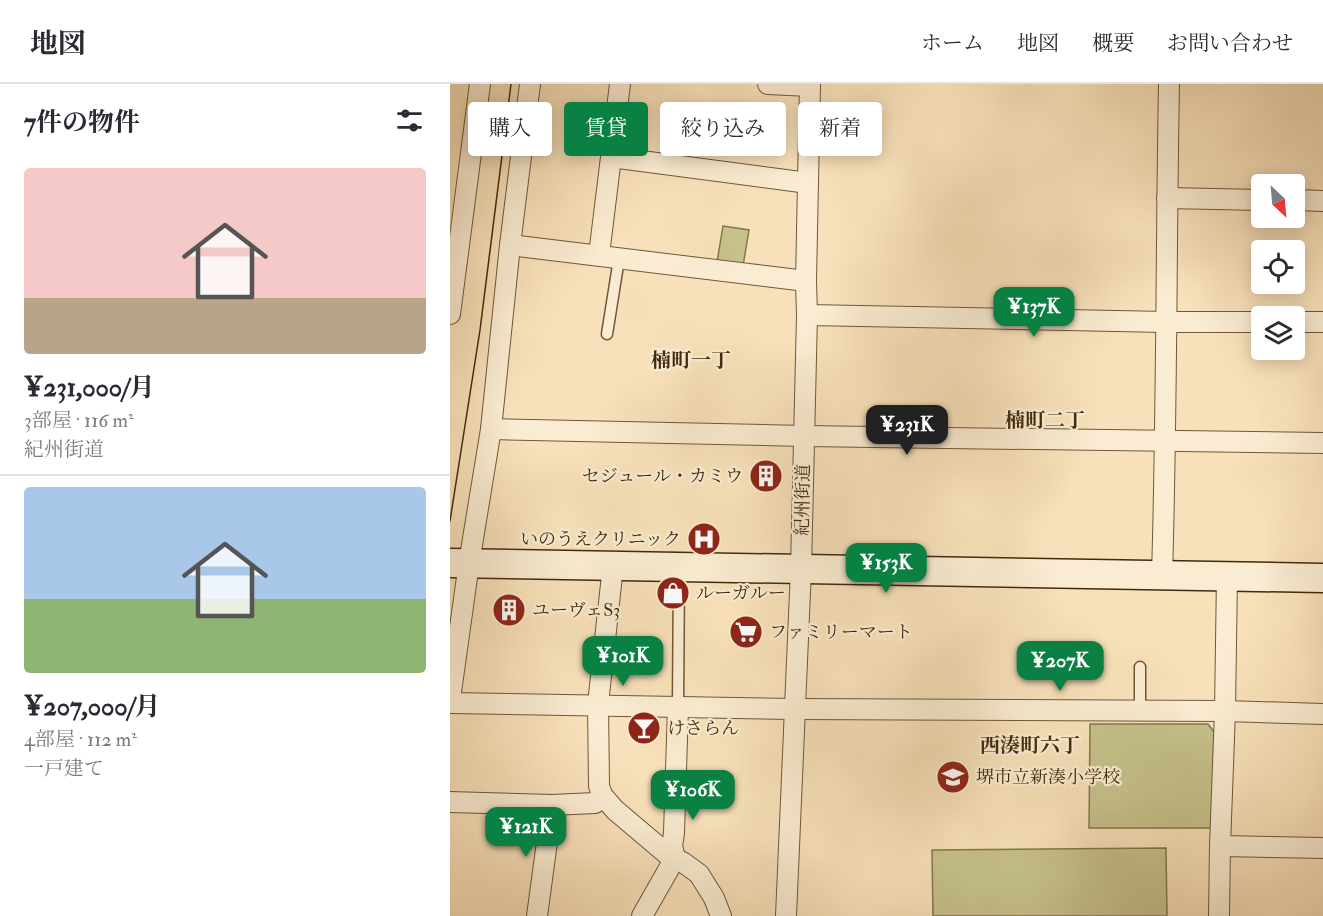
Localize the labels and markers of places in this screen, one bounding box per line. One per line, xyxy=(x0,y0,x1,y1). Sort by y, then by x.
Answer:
pin: ¥137K xyxy=(992,287,1076,338)
pin: ¥231K xyxy=(865,405,949,456)
building icon: セジュール・カミウ xyxy=(748,458,784,494)
place label: セジュール・カミウ xyxy=(582,465,743,488)
hospital icon: いのうえクリニック xyxy=(686,521,722,557)
place label: いのうえクリニック xyxy=(520,528,681,551)
pin: ¥153K xyxy=(844,543,928,594)
shop icon: ルーガルー xyxy=(655,575,691,611)
place label: ルーガルー xyxy=(696,582,786,605)
building icon: ユーヴェS3 xyxy=(491,592,527,628)
place label: ユーヴェS3 xyxy=(532,599,620,622)
supermarket icon: ファミリーマート xyxy=(728,614,764,650)
place label: ファミリーマート xyxy=(769,621,913,644)
pin: ¥101K xyxy=(581,636,665,687)
pin: ¥207K xyxy=(1018,641,1102,692)
bar icon: けさらん xyxy=(626,710,662,746)
place label: けさらん xyxy=(667,717,739,740)
school or university icon: 堺市立新湊小学校 xyxy=(935,759,971,795)
place label: 堺市立新湊小学校 xyxy=(976,766,1120,789)
pin: ¥106K xyxy=(651,770,735,821)
pin: ¥121K xyxy=(484,807,568,858)

